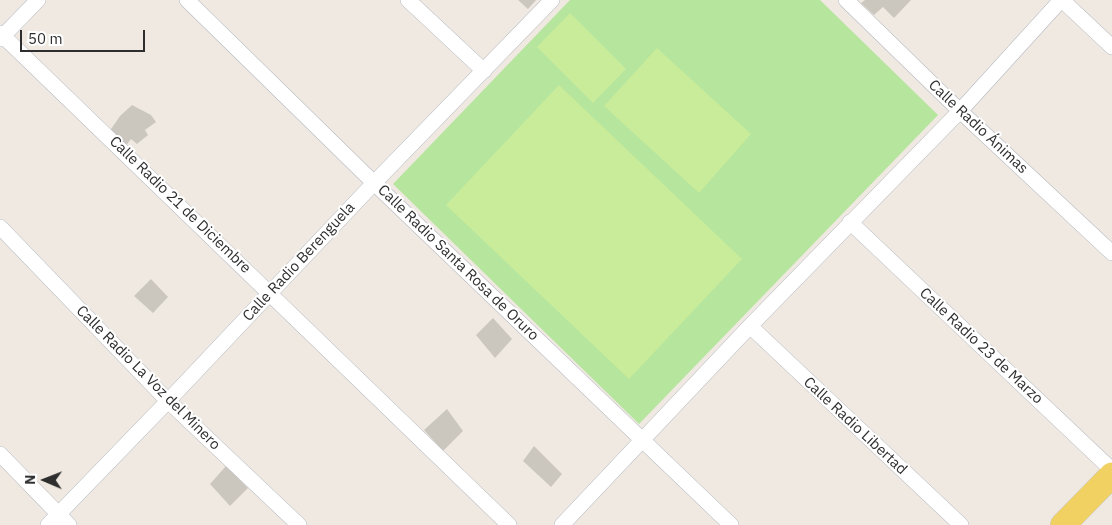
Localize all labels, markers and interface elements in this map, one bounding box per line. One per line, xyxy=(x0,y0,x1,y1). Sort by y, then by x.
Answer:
scale bar xyxy=(22,20,148,52)
text: 50 m xyxy=(28,29,63,48)
street label: Calle Radio Ánimas xyxy=(925,76,1031,178)
street label: Calle Radio 21 de Diciembre xyxy=(105,133,255,277)
street label: Calle Radio Santa Rosa de Oruro xyxy=(374,181,542,345)
street label: Calle Radio Berenguela xyxy=(239,199,359,325)
street label: Calle Radio 23 de Marzo xyxy=(916,284,1046,408)
street label: Calle Radio La Voz del Minero xyxy=(72,302,224,454)
street label: Calle Radio Libertad xyxy=(800,373,910,479)
north arrow xyxy=(20,455,70,505)
text: N xyxy=(21,475,39,485)

